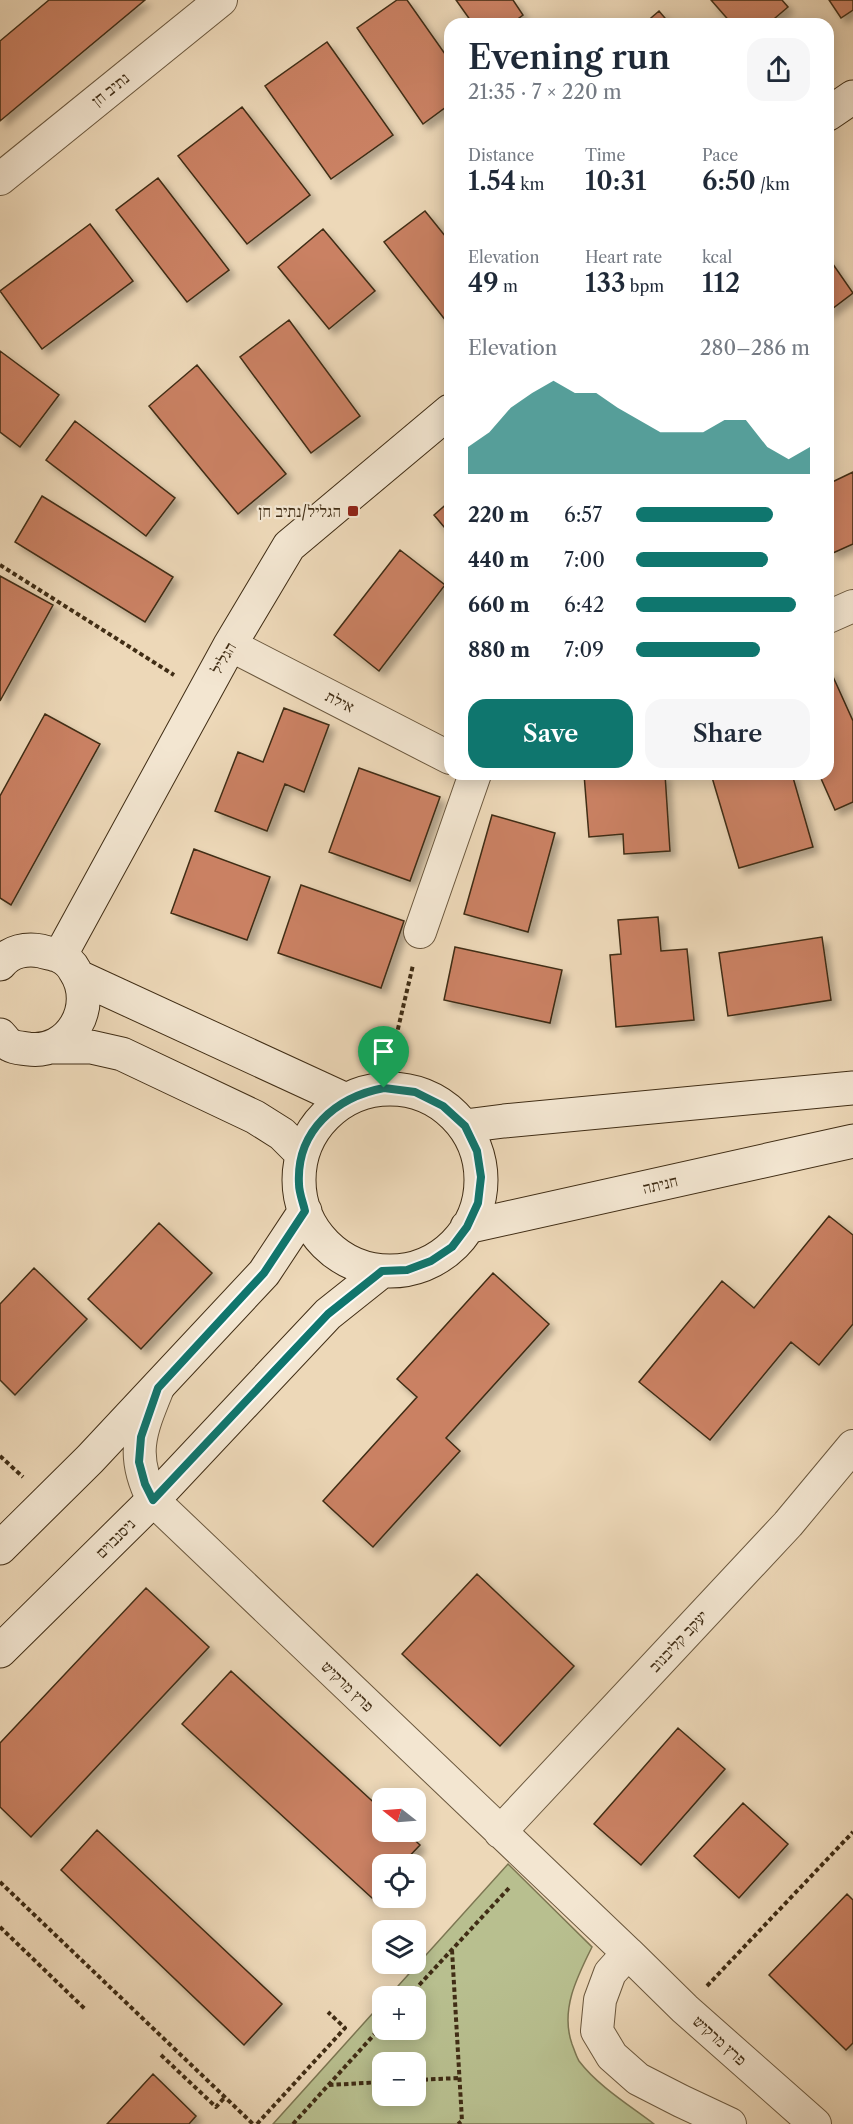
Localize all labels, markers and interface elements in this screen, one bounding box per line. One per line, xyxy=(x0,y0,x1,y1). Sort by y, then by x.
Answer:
text: Evening run xyxy=(468,37,670,78)
button: share xyxy=(747,38,810,101)
street label: נתיב חן xyxy=(87,68,133,110)
text: 21:35 · 7 × 220 m xyxy=(468,80,622,104)
text: Distance xyxy=(468,145,534,165)
text: Time xyxy=(585,145,625,165)
text: Pace xyxy=(702,145,738,165)
text: 1.54 xyxy=(468,165,516,197)
text: 10:31 xyxy=(585,165,646,197)
text: 6:50 xyxy=(702,165,756,197)
text: km xyxy=(516,174,544,194)
text: /km xyxy=(756,174,790,194)
text: Elevation xyxy=(468,247,539,267)
text: Heart rate xyxy=(585,247,662,267)
text: kcal xyxy=(702,247,732,267)
text: 49 xyxy=(468,267,499,299)
text: 133 xyxy=(585,267,626,299)
text: 112 xyxy=(702,267,740,299)
text: m xyxy=(499,276,518,296)
text: bpm xyxy=(626,276,664,296)
text: Elevation xyxy=(468,336,557,360)
text: 280–286 m xyxy=(700,336,810,360)
place label: הגליל/נתיב חן xyxy=(259,501,341,521)
text: 220 m xyxy=(468,503,529,527)
text: 6:57 xyxy=(564,503,602,527)
marker: הגליל/נתיב חן xyxy=(346,504,360,518)
text: 440 m xyxy=(468,548,529,572)
text: 7:00 xyxy=(564,548,605,572)
text: 660 m xyxy=(468,593,530,617)
text: 6:42 xyxy=(564,593,604,617)
street label: הגליל xyxy=(206,638,240,678)
text: 880 m xyxy=(468,638,530,662)
text: 7:09 xyxy=(564,638,604,662)
street label: אילת xyxy=(322,685,358,717)
button: Save xyxy=(468,699,633,768)
button: Share xyxy=(645,699,810,768)
pin xyxy=(358,1026,409,1088)
icon: arrive xyxy=(367,1035,400,1068)
street label: חניתה xyxy=(640,1170,680,1198)
street label: ניסנבוים xyxy=(91,1514,139,1562)
street label: יעקב קליבנוב xyxy=(644,1606,712,1676)
street label: פרץ מרקיש xyxy=(318,1656,378,1716)
north arrow xyxy=(372,1788,426,1842)
map controls xyxy=(372,1788,426,2106)
button: locate xyxy=(372,1854,426,1908)
button: layers xyxy=(372,1920,426,1974)
button: + xyxy=(372,1986,426,2040)
street label: פרץ מרקיש xyxy=(689,2011,751,2069)
button: − xyxy=(372,2052,426,2106)

